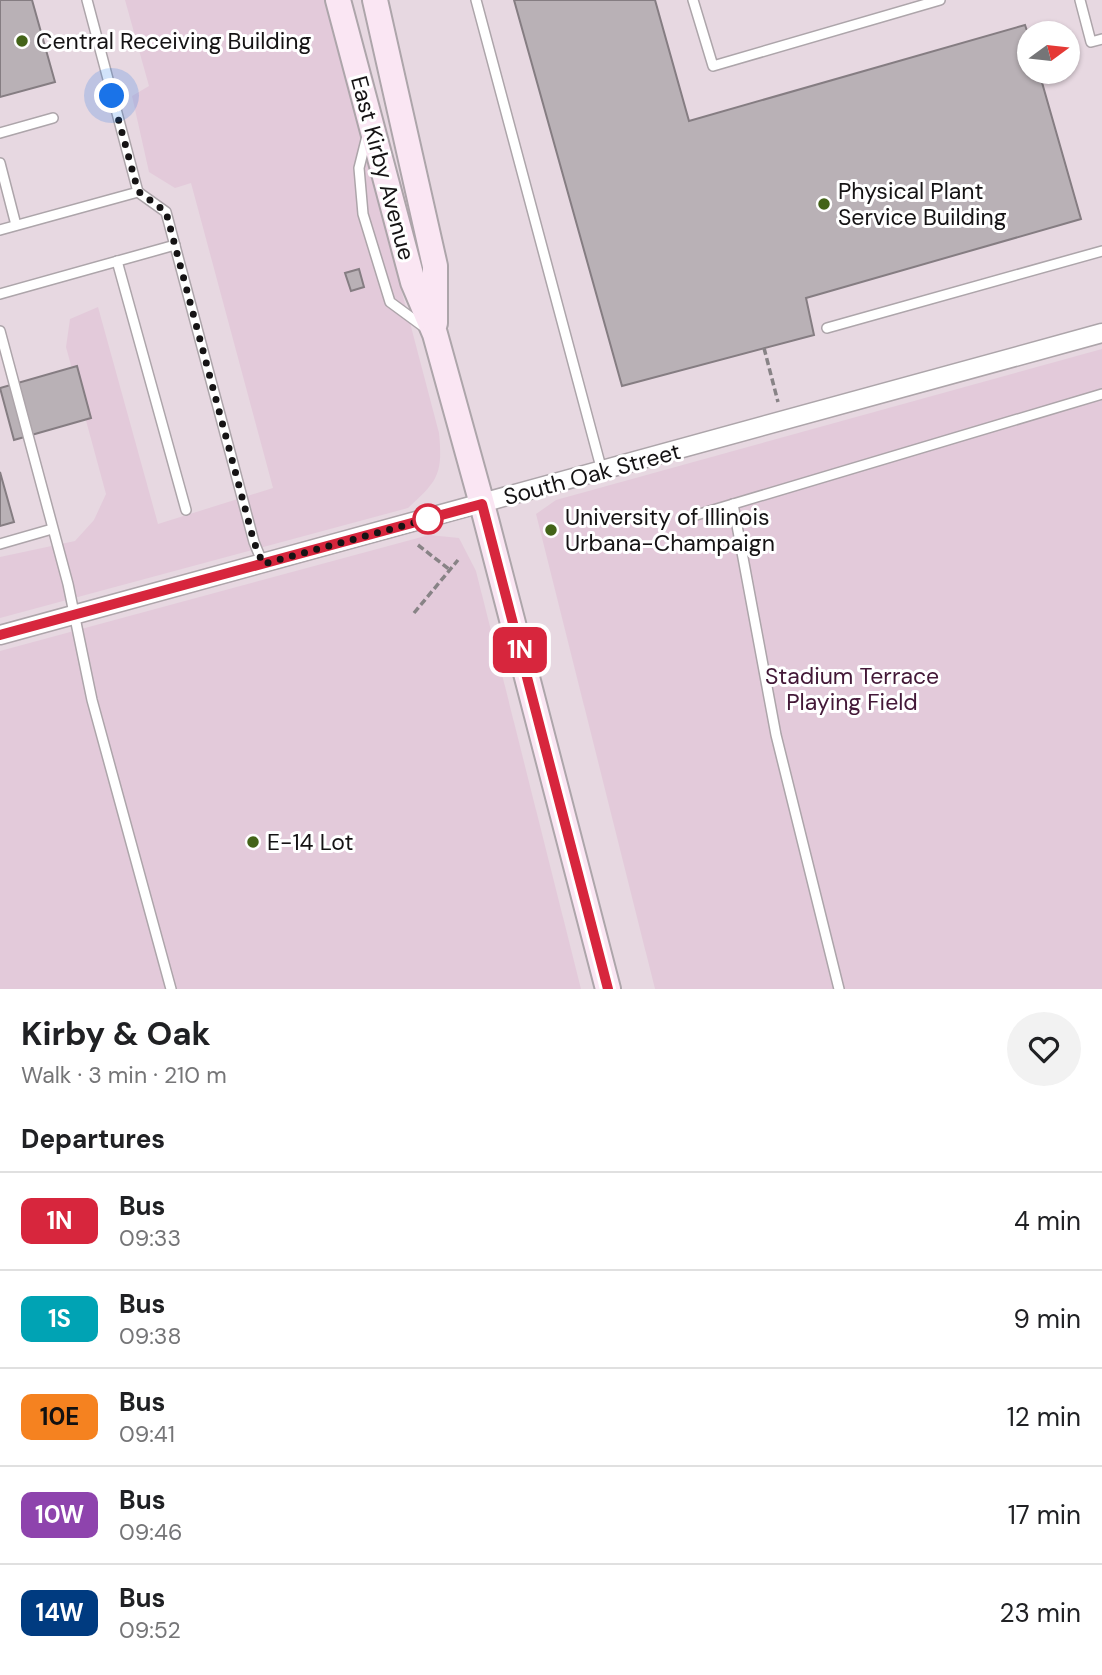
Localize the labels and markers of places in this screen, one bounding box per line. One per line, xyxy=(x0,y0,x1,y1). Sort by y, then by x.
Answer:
place label: Central Receiving Building xyxy=(36,26,311,56)
marker: Central Receiving Building xyxy=(14,33,30,49)
place label: Physical Plant Service Building xyxy=(838,176,1007,232)
marker: Physical Plant Service Building xyxy=(816,196,832,212)
place label: University of Illinois Urbana-Champaign xyxy=(565,502,775,558)
unlabelled marker xyxy=(413,504,443,534)
marker: University of Illinois Urbana-Champaign xyxy=(543,522,559,538)
place label: E-14 Lot xyxy=(267,827,354,857)
marker: E-14 Lot xyxy=(245,834,261,850)

